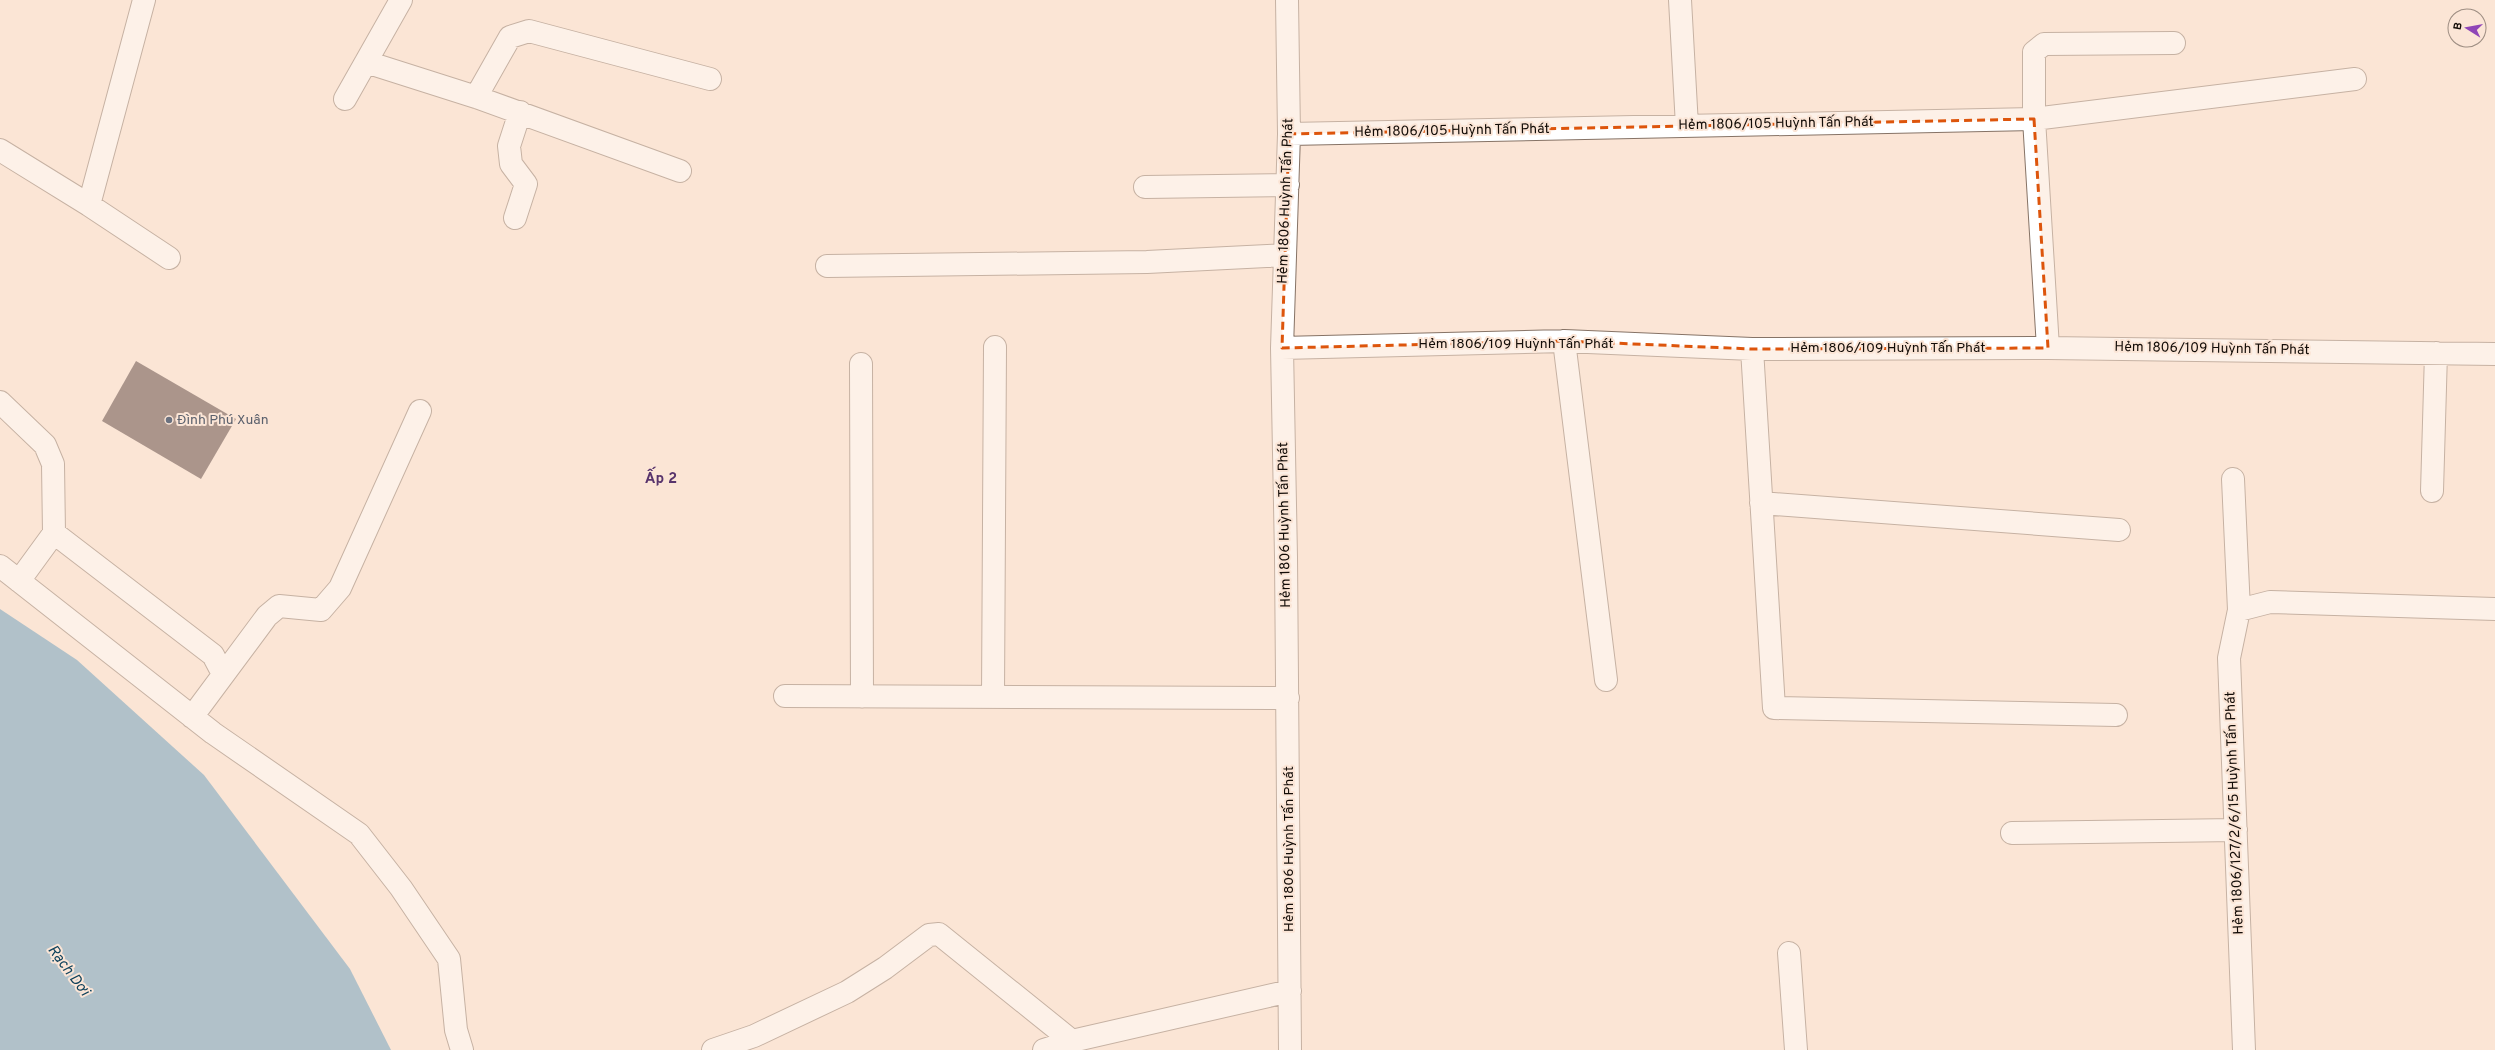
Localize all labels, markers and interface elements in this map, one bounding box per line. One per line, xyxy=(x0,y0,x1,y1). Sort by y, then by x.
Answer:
north arrow xyxy=(2447,8,2487,48)
text: B xyxy=(2451,21,2466,31)
street label: Hẻm 1806/105 Huỳnh Tấn Phát xyxy=(1678,114,1874,134)
street label: Hẻm 1806 Huỳnh Tấn Phát xyxy=(1275,118,1297,284)
street label: Hẻm 1806/105 Huỳnh Tấn Phát xyxy=(1354,121,1550,141)
street label: Hẻm 1806/109 Huỳnh Tấn Phát xyxy=(1418,336,1614,353)
street label: Hẻm 1806/109 Huỳnh Tấn Phát xyxy=(2114,339,2310,359)
street label: Hẻm 1806/109 Huỳnh Tấn Phát xyxy=(1790,340,1986,357)
place label: Đình Phú Xuân xyxy=(177,412,269,429)
marker: Đình Phú Xuân xyxy=(164,415,174,425)
street label: Hẻm 1806 Huỳnh Tấn Phát xyxy=(1275,442,1295,608)
district label: Ấp 2 xyxy=(645,466,677,489)
street label: Hẻm 1806/127/2/6/15 Huỳnh Tấn Phát xyxy=(2222,691,2248,935)
street label: Hẻm 1806 Huỳnh Tấn Phát xyxy=(1281,766,1298,932)
water label: Rạch Dơi xyxy=(43,942,94,1001)

